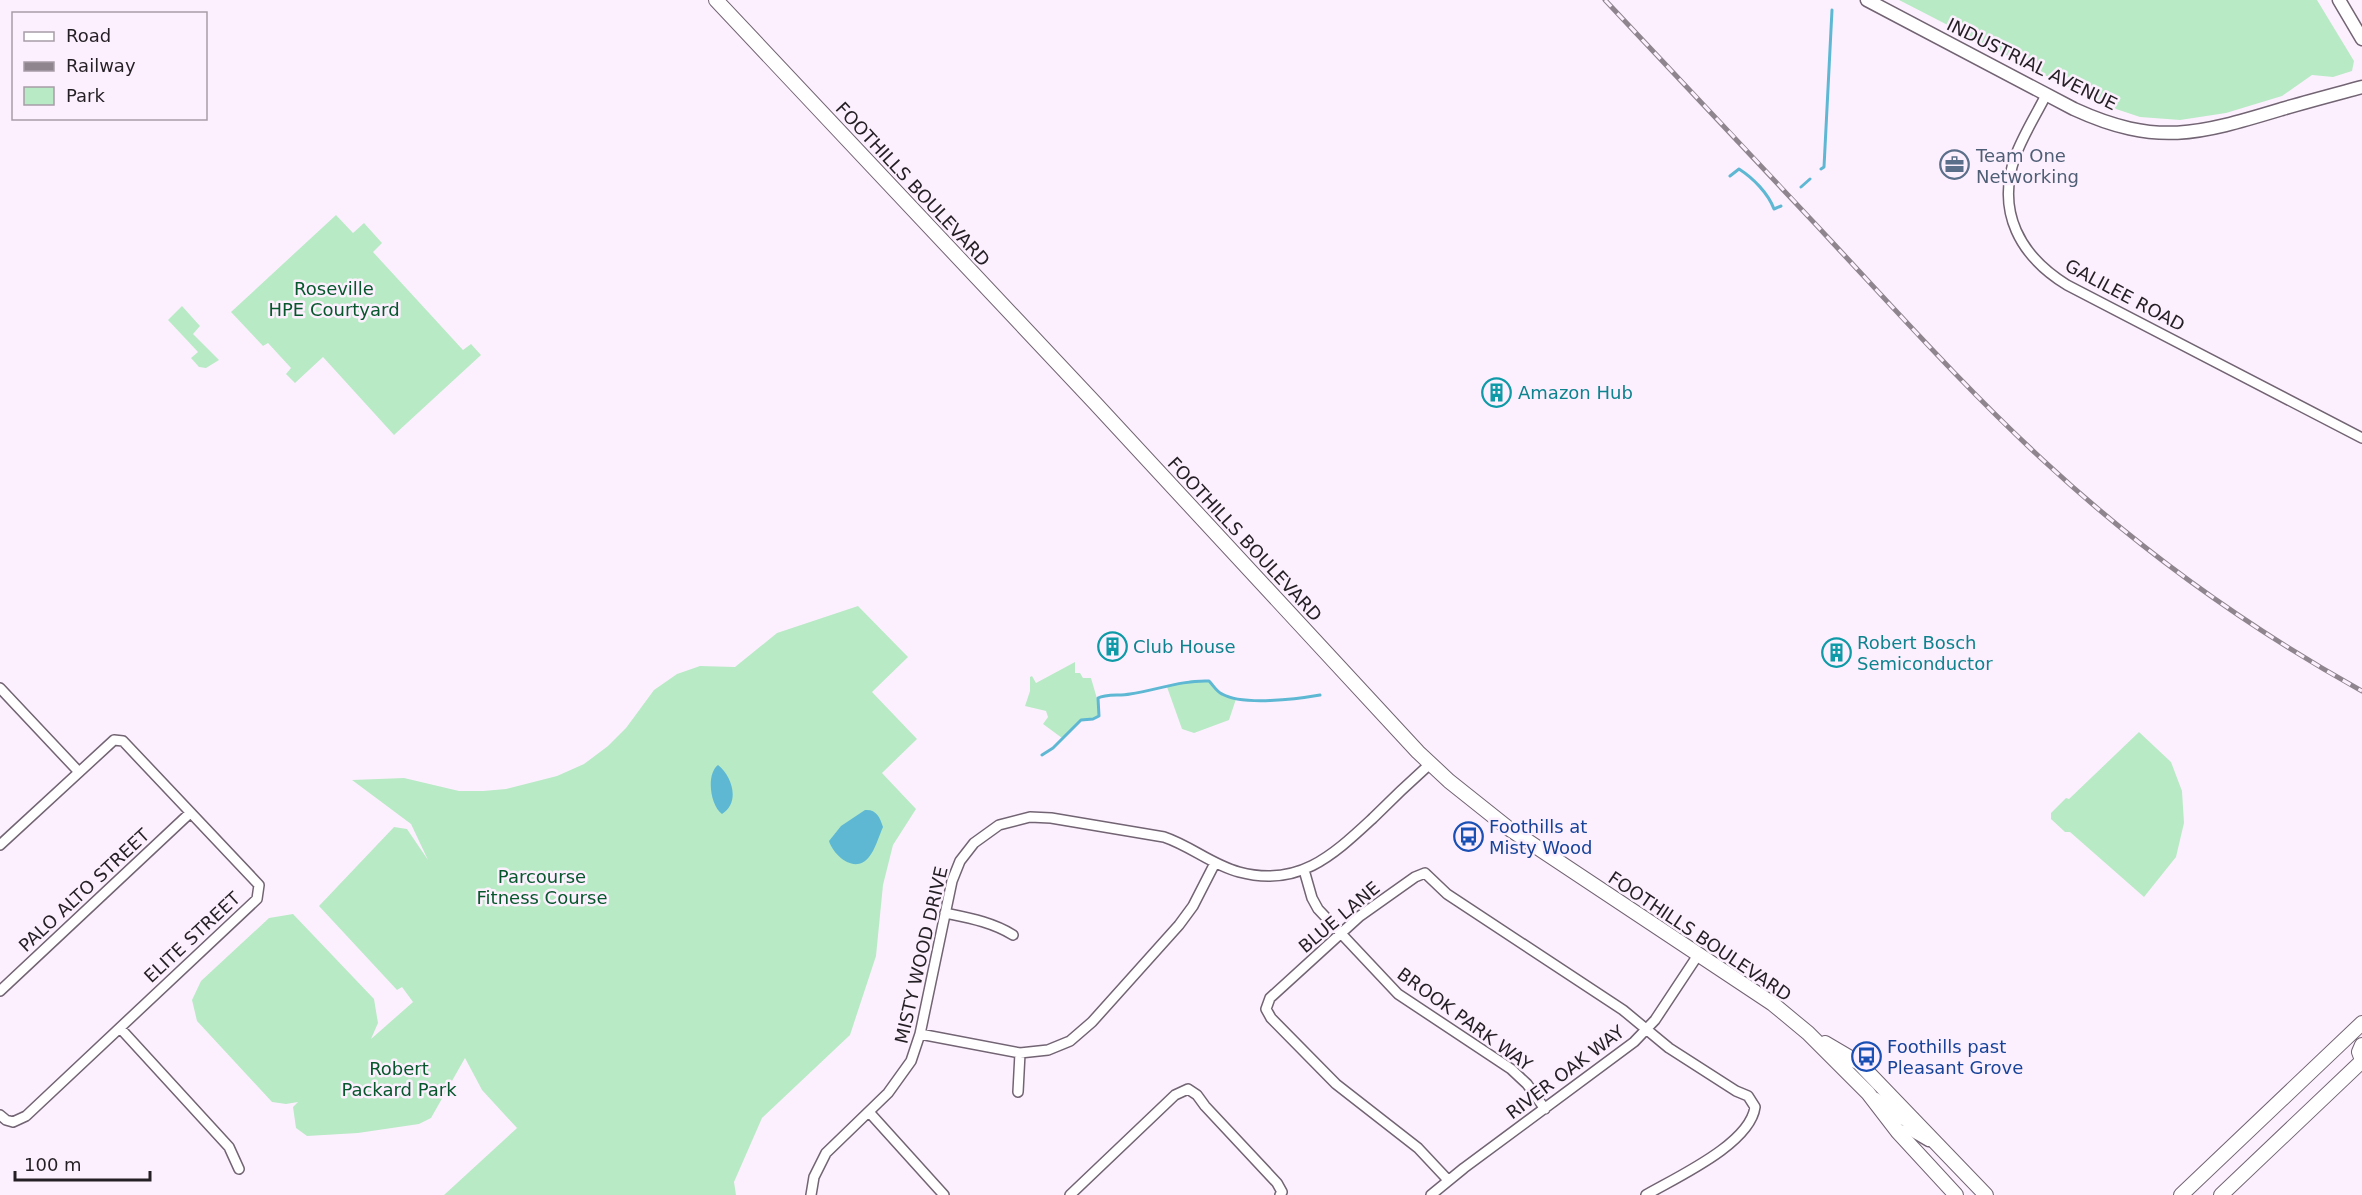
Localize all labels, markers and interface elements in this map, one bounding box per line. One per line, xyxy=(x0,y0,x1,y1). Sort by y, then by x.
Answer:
legend xyxy=(12,12,207,120)
street label: INDUSTRIAL AVENUE xyxy=(1943,14,2121,114)
text: Road xyxy=(66,25,111,46)
text: Railway xyxy=(66,55,136,76)
text: Park xyxy=(66,85,105,106)
street label: FOOTHILLS BOULEVARD xyxy=(832,98,994,270)
place label: Team One Networking xyxy=(1975,145,2079,187)
office icon: Team One Networking xyxy=(1939,149,1971,181)
street label: GALILEE ROAD xyxy=(2062,255,2188,335)
park label: Roseville HPE Courtyard xyxy=(268,278,400,320)
building icon: Amazon Hub xyxy=(1481,376,1513,408)
place label: Amazon Hub xyxy=(1518,382,1633,403)
street label: FOOTHILLS BOULEVARD xyxy=(1164,453,1326,625)
building icon: Club House xyxy=(1096,630,1128,662)
place label: Robert Bosch Semiconductor xyxy=(1857,632,1993,674)
place label: Club House xyxy=(1133,636,1236,657)
building icon: Robert Bosch Semiconductor xyxy=(1820,636,1852,668)
place label: Foothills at Misty Wood xyxy=(1489,816,1593,858)
bus stop icon: Foothills at Misty Wood xyxy=(1452,820,1484,852)
street label: PALO ALTO STREET xyxy=(14,823,154,956)
street label: MISTY WOOD DRIVE xyxy=(890,864,952,1046)
park label: Parcourse Fitness Course xyxy=(477,866,607,908)
street label: FOOTHILLS BOULEVARD xyxy=(1604,867,1796,1005)
street label: BLUE LANE xyxy=(1294,877,1384,957)
street label: ELITE STREET xyxy=(140,887,245,987)
street label: BROOK PARK WAY xyxy=(1394,963,1537,1076)
street label: RIVER OAK WAY xyxy=(1502,1020,1629,1123)
place label: Foothills past Pleasant Grove xyxy=(1887,1036,2023,1078)
bus stop icon: Foothills past Pleasant Grove xyxy=(1850,1040,1882,1072)
park label: Robert Packard Park xyxy=(341,1058,457,1100)
scale bar xyxy=(15,1144,150,1182)
text: 100 m xyxy=(24,1154,82,1175)

